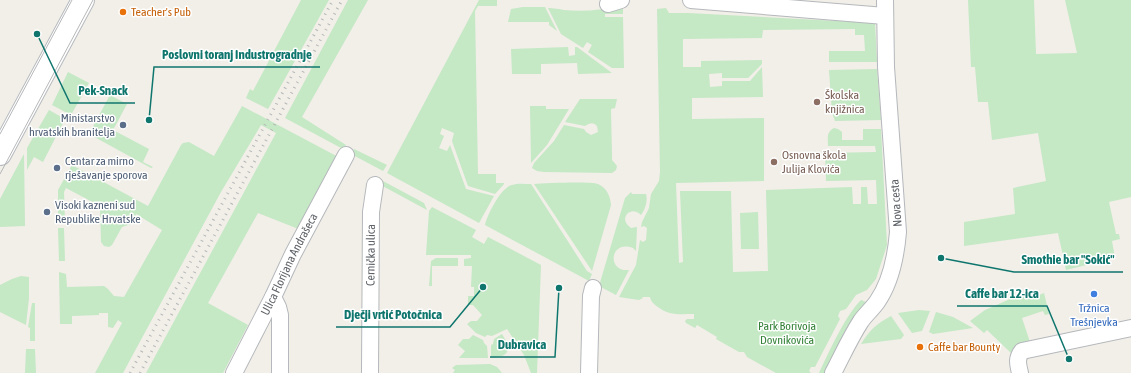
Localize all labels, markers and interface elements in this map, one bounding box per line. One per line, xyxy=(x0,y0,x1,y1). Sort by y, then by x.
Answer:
place label: Teacher's Pub xyxy=(131,5,191,19)
marker: Teacher's Pub xyxy=(118,7,128,17)
callout: Poslovni toranj Industrogradnje xyxy=(154,42,320,67)
text: Poslovni toranj Industrogradnje xyxy=(162,47,312,62)
callout: Pek-Snack xyxy=(70,78,135,103)
text: Pek-Snack xyxy=(78,83,128,98)
place label: Školska knjižnica xyxy=(825,88,865,116)
marker: Školska knjižnica xyxy=(812,97,822,107)
place label: Ministarstvo hrvatskih branitelja xyxy=(29,111,115,139)
marker: Ministarstvo hrvatskih branitelja xyxy=(118,120,128,130)
place label: Osnovna škola Julija Klovića xyxy=(782,148,846,176)
place label: Centar za mirno rješavanje sporova xyxy=(65,154,148,182)
marker: Osnovna škola Julija Klovića xyxy=(769,157,779,167)
marker: Centar za mirno rješavanje sporova xyxy=(52,163,62,173)
street label: Nova cesta xyxy=(887,179,905,227)
place label: Visoki kazneni sud Republike Hrvatske xyxy=(55,198,141,226)
marker: Visoki kazneni sud Republike Hrvatske xyxy=(42,207,52,217)
street label: Ulica Florijana Andrašeca xyxy=(258,211,320,318)
street label: Cernička ulica xyxy=(364,224,378,286)
callout: Smothie bar "Sokić" xyxy=(1014,247,1123,272)
text: Smothie bar "Sokić" xyxy=(1022,252,1115,267)
callout: Caffe bar 12-ica xyxy=(957,281,1047,306)
text: Caffe bar 12-ica xyxy=(965,286,1039,301)
marker: Tržnica Trešnjevka xyxy=(1089,289,1099,299)
place label: Tržnica Trešnjevka xyxy=(1070,301,1118,329)
callout: Dječji vrtić Potočnica xyxy=(336,302,450,327)
text: Dječji vrtić Potočnica xyxy=(344,307,442,322)
park label: Park Borivoja Dovnikovića xyxy=(758,319,816,347)
callout: Dubravica xyxy=(490,332,555,357)
text: Dubravica xyxy=(498,337,546,352)
place label: Caffe bar Bounty xyxy=(928,340,1000,354)
marker: Caffe bar Bounty xyxy=(915,342,925,352)

